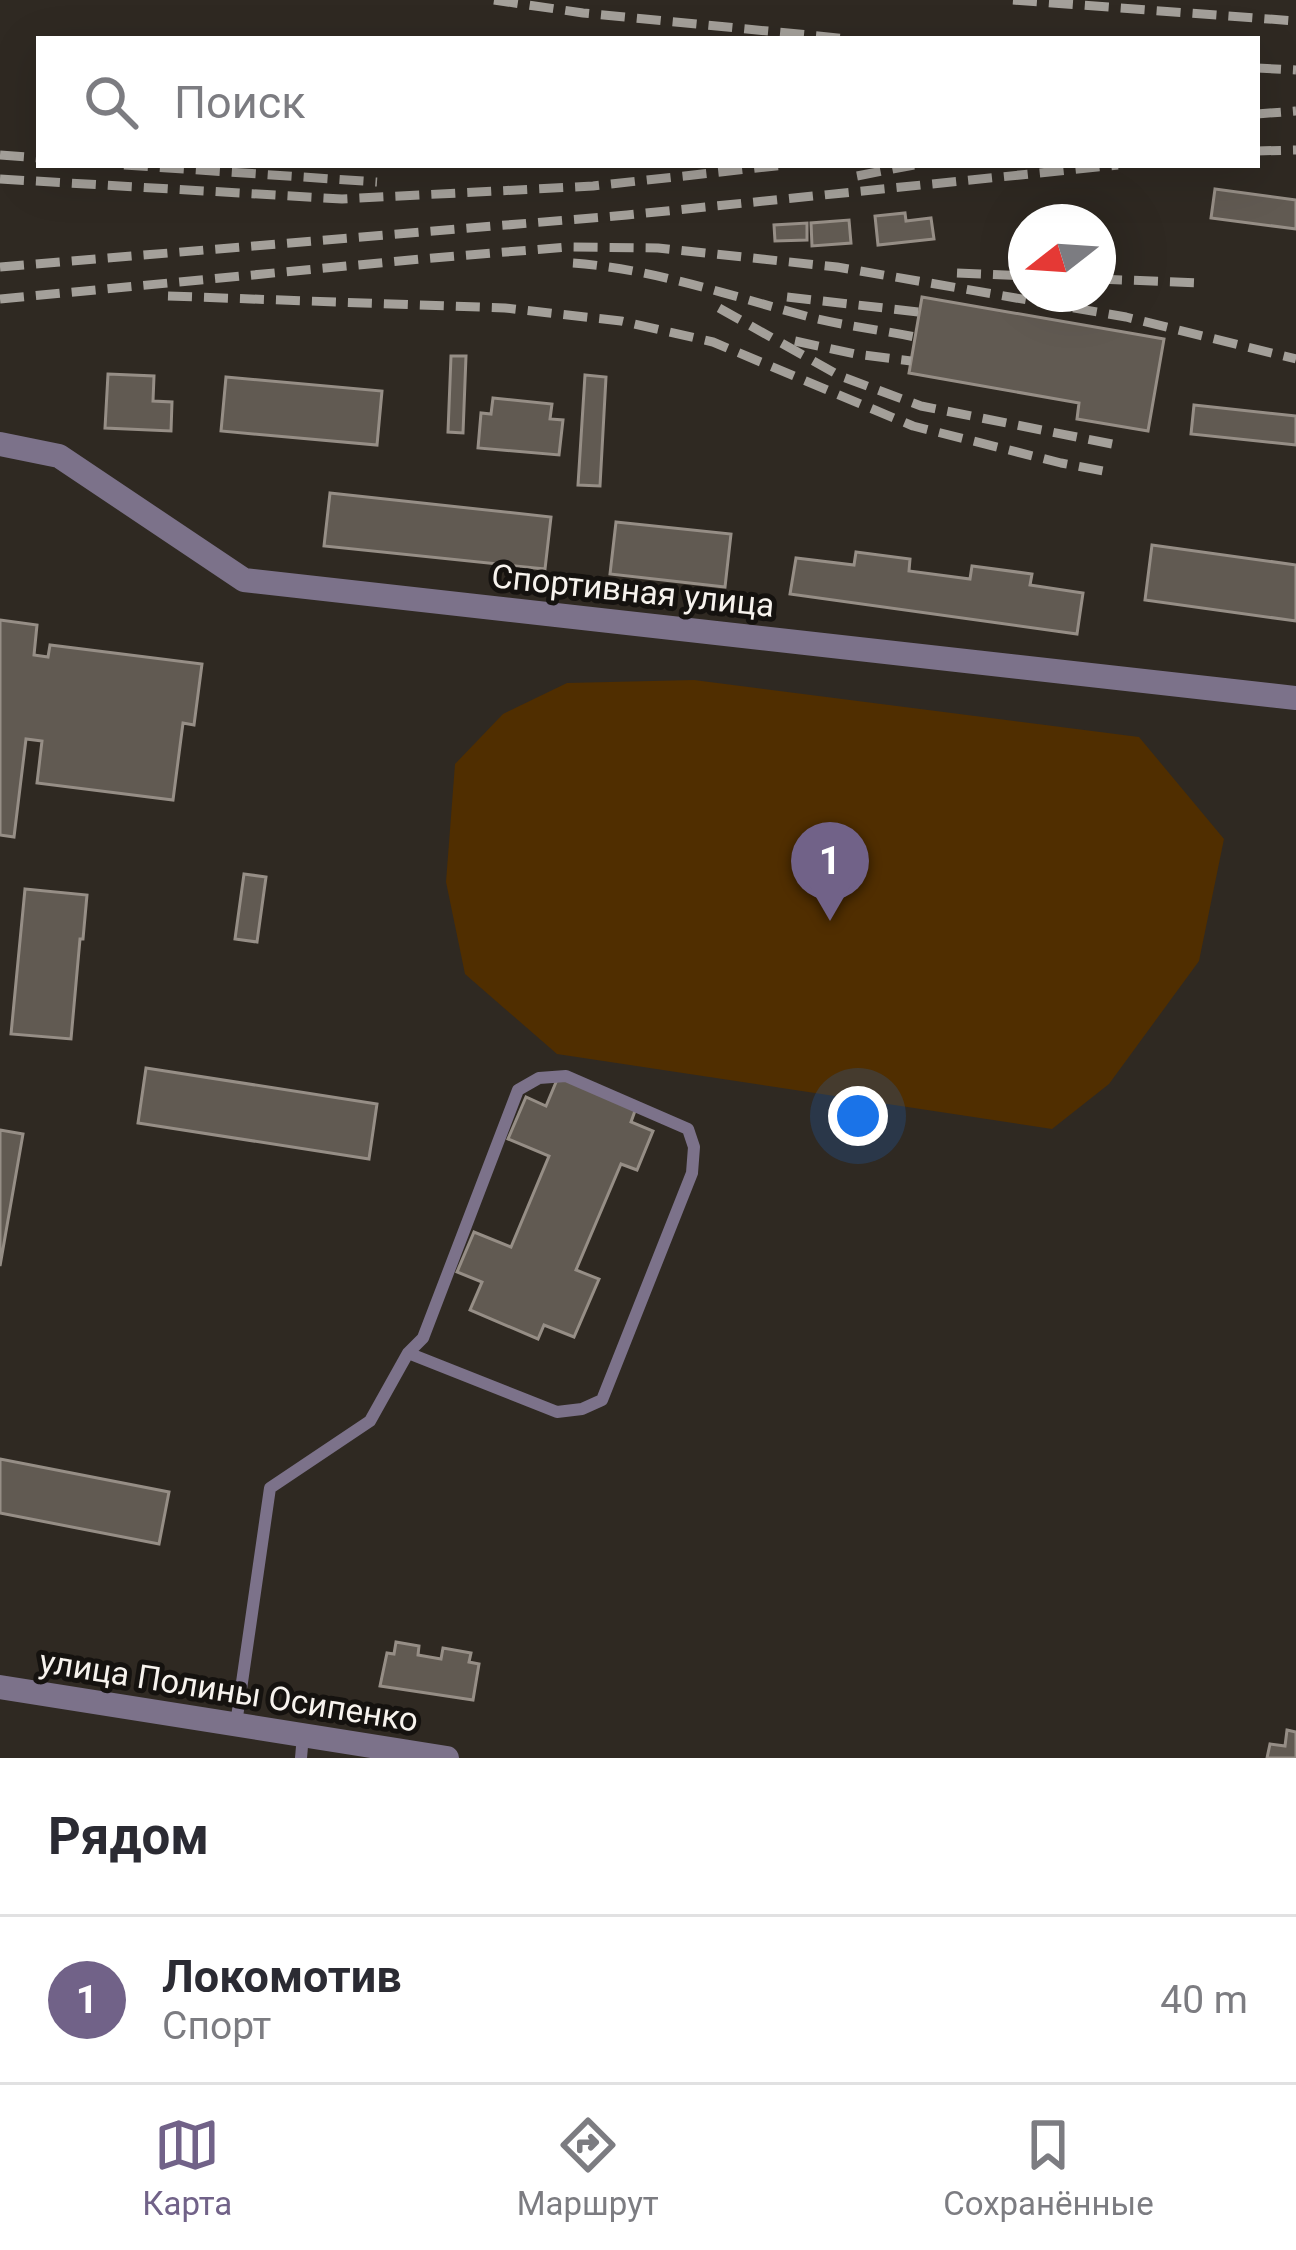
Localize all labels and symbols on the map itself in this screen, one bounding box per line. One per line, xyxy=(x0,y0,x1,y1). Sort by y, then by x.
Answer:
north arrow xyxy=(1008,204,1116,312)
street label: Спортивная улица xyxy=(490,556,776,625)
pin: 1 xyxy=(791,822,869,921)
your location xyxy=(828,1086,888,1146)
street label: улица Полины Осипенко xyxy=(37,1641,421,1740)

